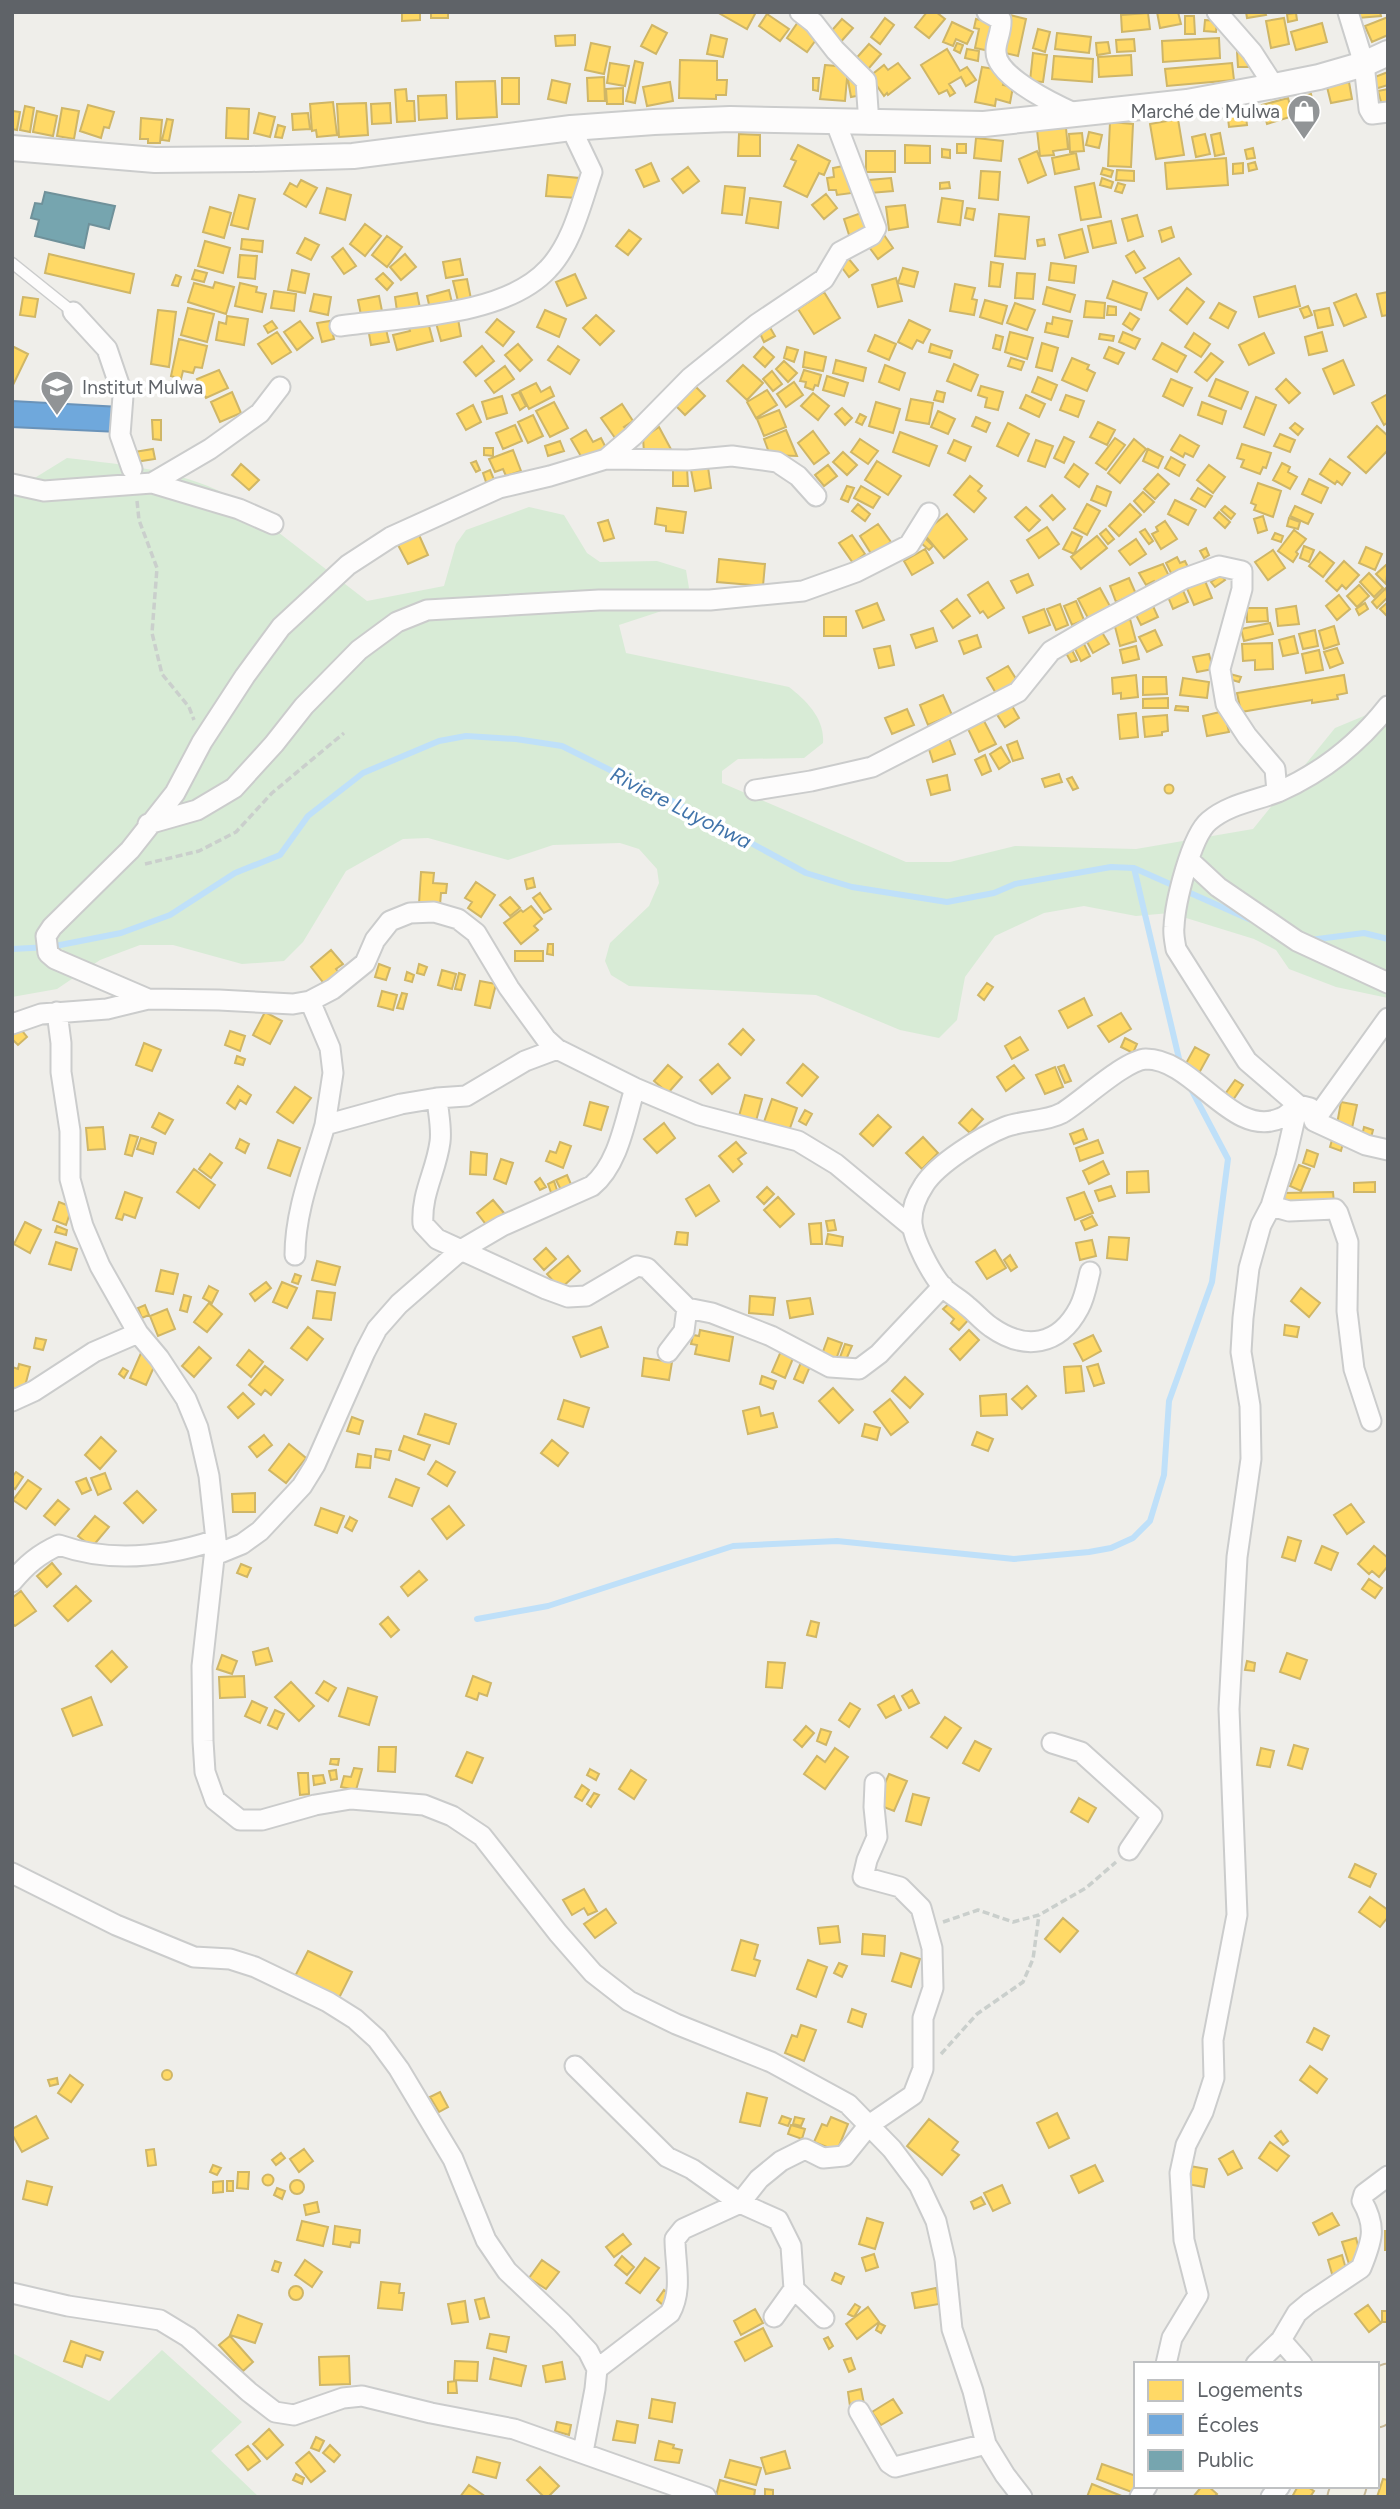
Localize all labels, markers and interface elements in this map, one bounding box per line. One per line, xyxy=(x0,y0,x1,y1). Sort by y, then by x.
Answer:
shop icon: Marché de Mulwa xyxy=(1285,92,1323,141)
place label: Marché de Mulwa xyxy=(1130,100,1280,123)
school or university icon: Institut Mulwa xyxy=(38,368,76,417)
place label: Institut Mulwa xyxy=(82,376,203,399)
water label: Riviere Luyohwa xyxy=(607,761,756,854)
legend xyxy=(1134,2362,1379,2488)
text: Logements xyxy=(1197,2377,1303,2402)
text: Écoles xyxy=(1197,2412,1259,2437)
text: Public xyxy=(1197,2447,1254,2472)

